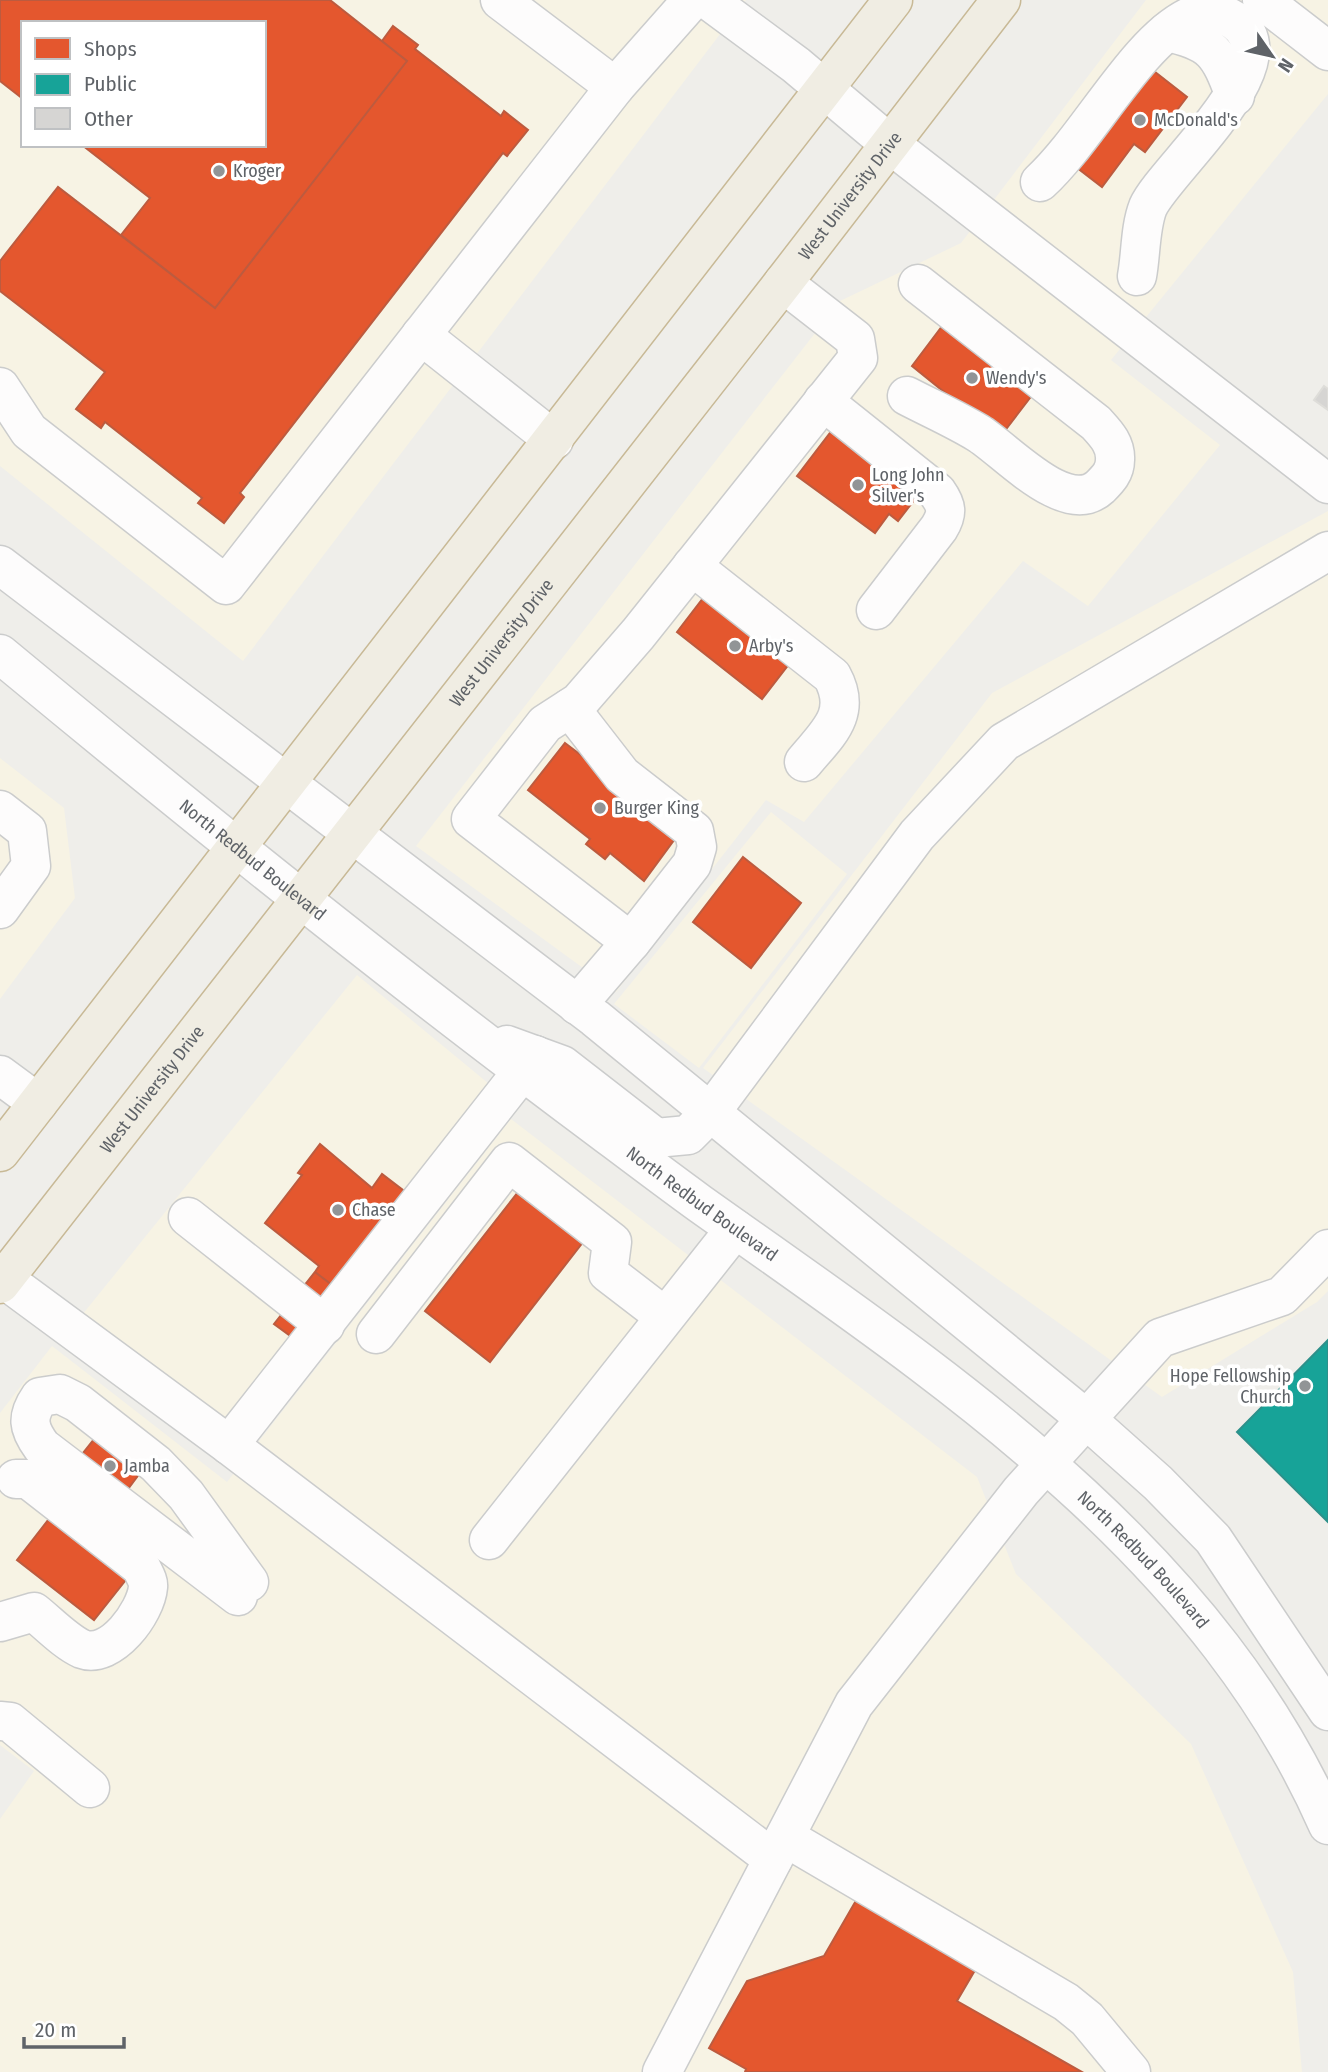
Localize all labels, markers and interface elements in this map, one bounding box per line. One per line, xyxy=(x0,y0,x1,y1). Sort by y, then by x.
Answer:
legend xyxy=(21,21,266,147)
north arrow xyxy=(1237,21,1307,91)
text: Shops xyxy=(84,36,137,62)
text: N xyxy=(1273,54,1298,76)
text: Public xyxy=(84,71,136,97)
text: Other xyxy=(84,106,133,132)
place label: McDonald's xyxy=(1154,109,1238,131)
marker: McDonald's xyxy=(1132,112,1148,128)
street label: West University Drive xyxy=(794,127,907,264)
place label: Kroger xyxy=(233,160,282,182)
marker: Kroger xyxy=(211,163,227,179)
place label: Wendy's xyxy=(986,367,1047,389)
marker: Wendy's xyxy=(964,370,980,386)
place label: Long John Silver's xyxy=(872,464,945,507)
marker: Long John Silver's xyxy=(850,477,866,493)
street label: West University Drive xyxy=(445,575,558,711)
place label: Arby's xyxy=(749,635,794,657)
marker: Arby's xyxy=(727,638,743,654)
street label: North Redbud Boulevard xyxy=(175,795,330,925)
place label: Burger King xyxy=(614,797,699,819)
marker: Burger King xyxy=(592,800,608,816)
street label: West University Drive xyxy=(95,1021,209,1158)
street label: North Redbud Boulevard xyxy=(622,1142,782,1266)
place label: Chase xyxy=(352,1199,396,1221)
marker: Chase xyxy=(330,1202,346,1218)
place label: Hope Fellowship Church xyxy=(1170,1365,1291,1408)
marker: Hope Fellowship Church xyxy=(1297,1378,1313,1394)
place label: Jamba xyxy=(124,1455,170,1477)
marker: Jamba xyxy=(102,1458,118,1474)
street label: North Redbud Boulevard xyxy=(1073,1486,1214,1633)
scale bar xyxy=(24,2006,124,2050)
text: 20 m xyxy=(35,2017,76,2043)

